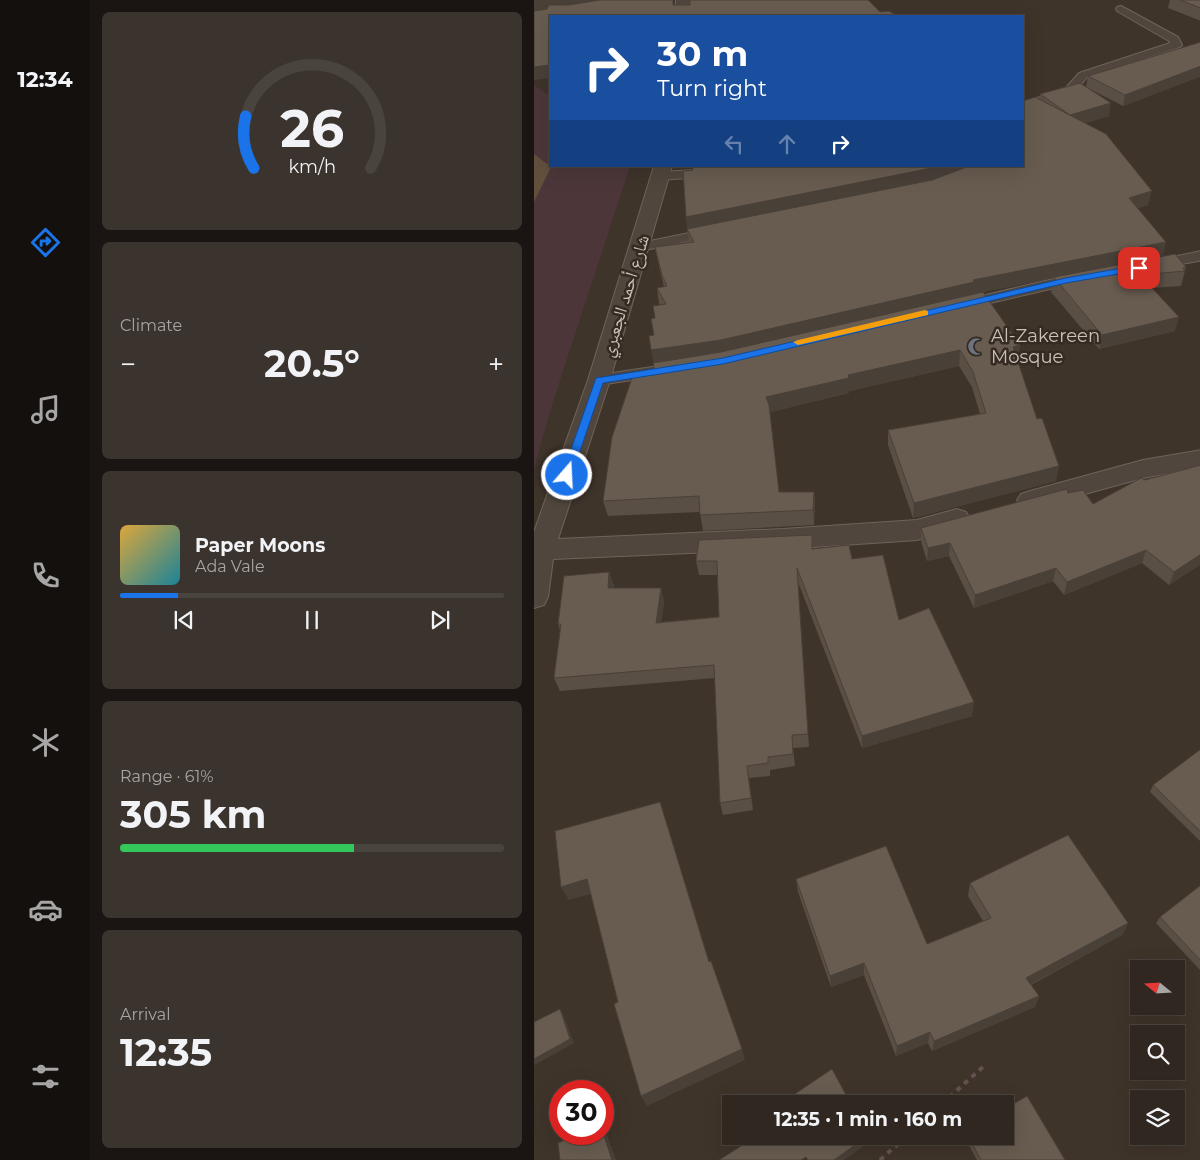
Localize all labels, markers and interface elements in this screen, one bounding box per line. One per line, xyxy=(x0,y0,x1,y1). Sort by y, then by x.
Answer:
text: 30 m xyxy=(657,32,748,75)
icon: right xyxy=(574,35,639,100)
text: 12:34 xyxy=(17,66,73,93)
text: Turn right xyxy=(657,75,767,102)
text: 26 xyxy=(280,97,344,160)
icon: left xyxy=(720,130,748,158)
icon: ahead xyxy=(773,130,801,158)
icon: right xyxy=(826,130,854,158)
text: km/h xyxy=(288,156,336,177)
icon: directions xyxy=(28,225,63,260)
street label: شارع أحمد الجعبري xyxy=(596,232,657,361)
pin xyxy=(1118,247,1160,289)
icon: arrive xyxy=(1125,254,1153,282)
text: Climate xyxy=(120,316,182,335)
place label: Al-Zakereen Mosque xyxy=(991,325,1100,368)
mosque icon: Al-Zakereen Mosque xyxy=(967,336,987,356)
text: 20.5° xyxy=(264,340,360,387)
text: − xyxy=(120,347,136,381)
text: + xyxy=(488,347,504,381)
icon: music xyxy=(28,392,63,427)
position arrow xyxy=(540,448,592,500)
text: Paper Moons xyxy=(195,534,325,557)
text: Ada Vale xyxy=(195,557,265,576)
icon: phone xyxy=(28,558,63,593)
icon: previous xyxy=(170,606,198,634)
icon: pause xyxy=(298,606,326,634)
icon: next xyxy=(426,606,454,634)
icon: climate xyxy=(28,725,63,760)
text: Range · 61% xyxy=(120,767,214,786)
text: 305 km xyxy=(120,791,266,838)
icon: car xyxy=(28,892,63,927)
north arrow xyxy=(1130,960,1185,1015)
map controls xyxy=(1130,960,1185,1145)
text: Arrival xyxy=(120,1005,170,1024)
button: search xyxy=(1130,1025,1185,1080)
text: 12:35 xyxy=(120,1029,212,1076)
icon: filters xyxy=(28,1059,63,1094)
speed limit sign: 30 xyxy=(549,1080,614,1145)
button: layers xyxy=(1130,1090,1185,1145)
text: 12:35 · 1 min · 160 m xyxy=(774,1108,962,1131)

